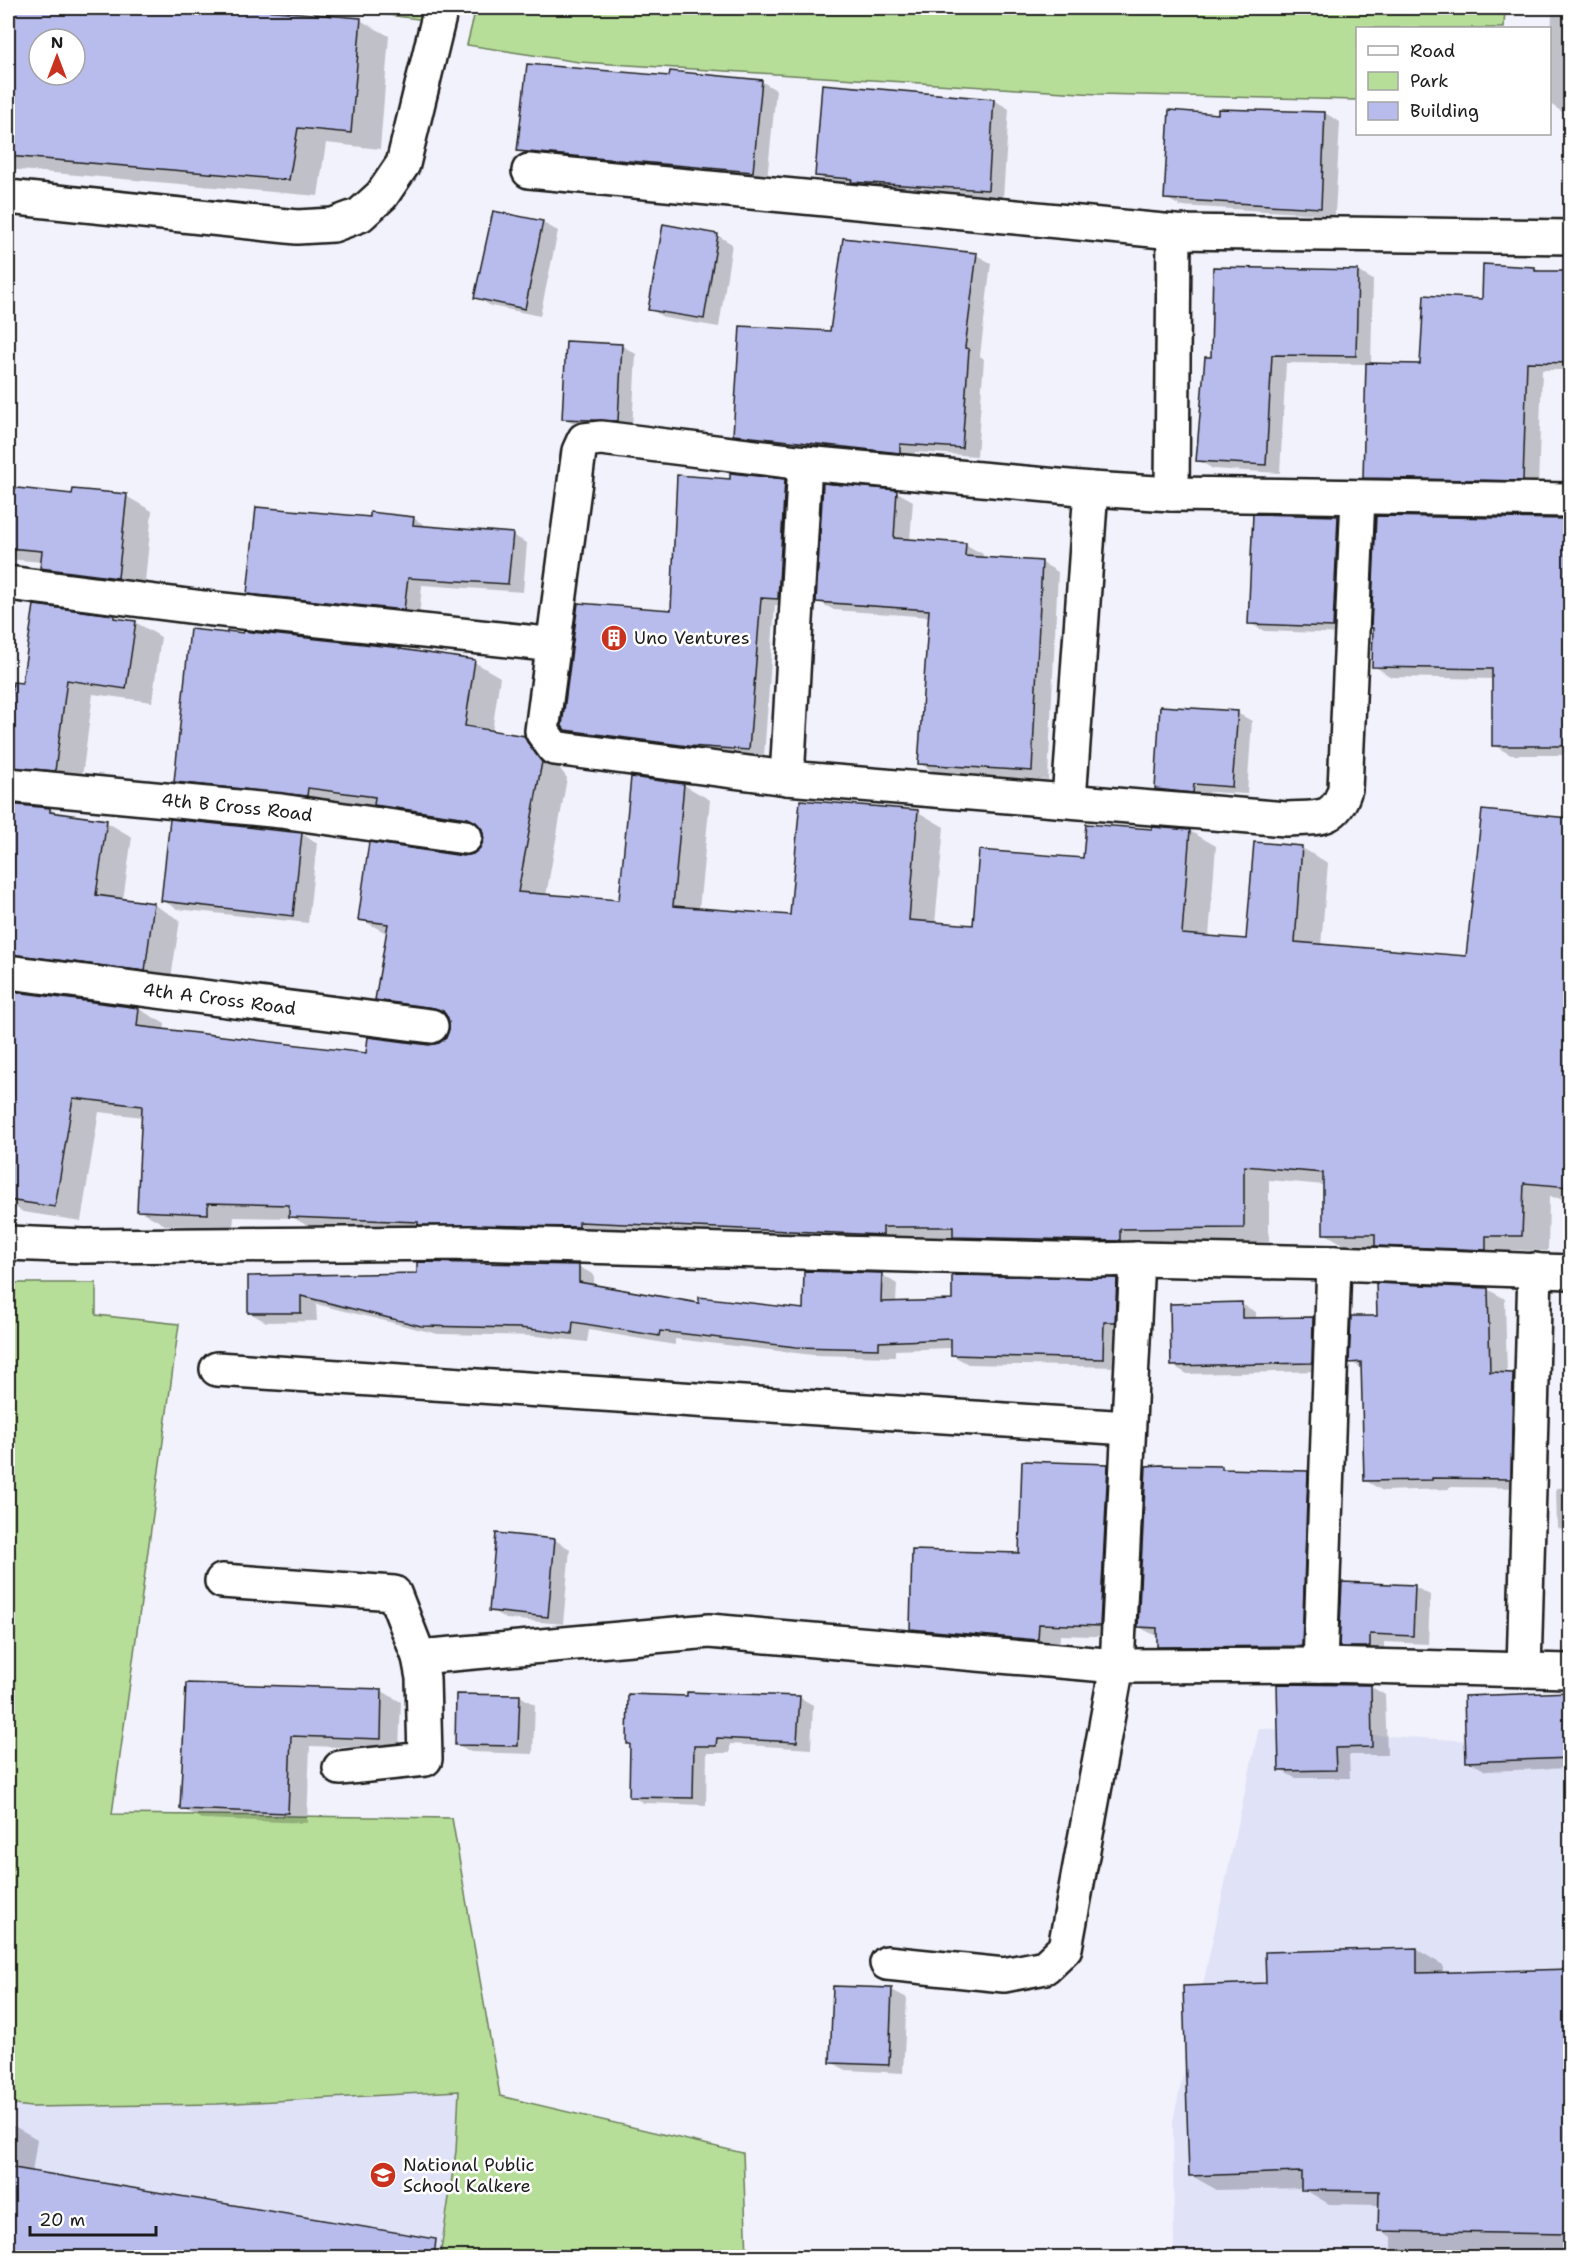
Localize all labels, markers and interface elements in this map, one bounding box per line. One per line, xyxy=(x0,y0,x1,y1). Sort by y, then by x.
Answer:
north arrow xyxy=(27,27,87,87)
legend xyxy=(1356,27,1551,135)
text: N xyxy=(51,32,63,53)
text: Road xyxy=(1410,39,1455,63)
text: Park xyxy=(1410,69,1449,93)
text: Building xyxy=(1410,99,1479,123)
building icon: Uno Ventures xyxy=(599,623,629,653)
place label: Uno Ventures xyxy=(634,626,750,650)
street label: 4th B Cross Road xyxy=(160,788,314,827)
street label: 4th A Cross Road xyxy=(141,977,297,1021)
place label: National Public School Kalkere xyxy=(403,2153,535,2198)
school or university icon: National Public School Kalkere xyxy=(368,2160,398,2190)
scale bar xyxy=(30,2199,156,2237)
text: 20 m xyxy=(39,2208,85,2232)

